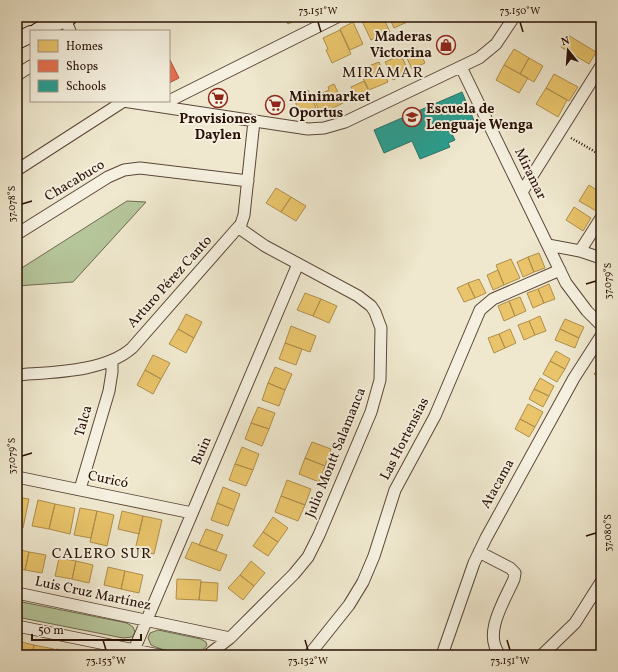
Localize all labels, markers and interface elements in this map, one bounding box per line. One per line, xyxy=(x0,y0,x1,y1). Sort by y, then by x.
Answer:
text: 73.151°W xyxy=(299,4,337,18)
text: 73.150°W xyxy=(500,4,540,18)
place label: Maderas Victorina xyxy=(370,28,432,63)
legend xyxy=(30,30,170,102)
north arrow xyxy=(548,30,588,70)
shop icon: Maderas Victorina xyxy=(435,34,457,56)
text: N xyxy=(559,34,572,50)
text: Homes xyxy=(66,39,103,55)
text: Shops xyxy=(66,59,98,75)
district label: MIRAMAR xyxy=(342,63,424,84)
text: Schools xyxy=(66,79,106,95)
supermarket icon: Provisiones Daylen xyxy=(207,87,229,109)
place label: Minimarket Oportus xyxy=(289,88,370,123)
supermarket icon: Minimarket Oportus xyxy=(264,94,286,116)
place label: Escuela de Lenguaje Wenga xyxy=(426,100,534,135)
school or university icon: Escuela de Lenguaje Wenga xyxy=(401,106,423,128)
place label: Provisiones Daylen xyxy=(179,110,257,145)
street label: Miramar xyxy=(509,145,551,203)
street label: Chacabuco xyxy=(41,156,109,206)
text: 37.078°S xyxy=(5,186,19,222)
street label: Arturo Pérez Canto xyxy=(123,232,217,332)
text: 37.079°S xyxy=(601,263,615,299)
street label: Julio Montt Salamanca xyxy=(301,385,371,521)
street label: Las Hortensias xyxy=(376,394,434,484)
street label: Talca xyxy=(70,403,98,439)
street label: Buin xyxy=(188,434,216,468)
text: 37.079°S xyxy=(5,438,19,474)
street label: Atacama xyxy=(477,456,519,512)
street label: Curicó xyxy=(86,466,130,494)
text: 37.080°S xyxy=(601,514,615,552)
district label: CALERO SUR xyxy=(52,544,152,565)
street label: Luis Cruz Martínez xyxy=(33,572,153,616)
scale bar xyxy=(32,616,141,642)
text: 50 m xyxy=(38,623,64,639)
text: 73.153°W xyxy=(86,654,126,668)
text: 73.152°W xyxy=(288,654,328,668)
text: 73.151°W xyxy=(491,654,529,668)

